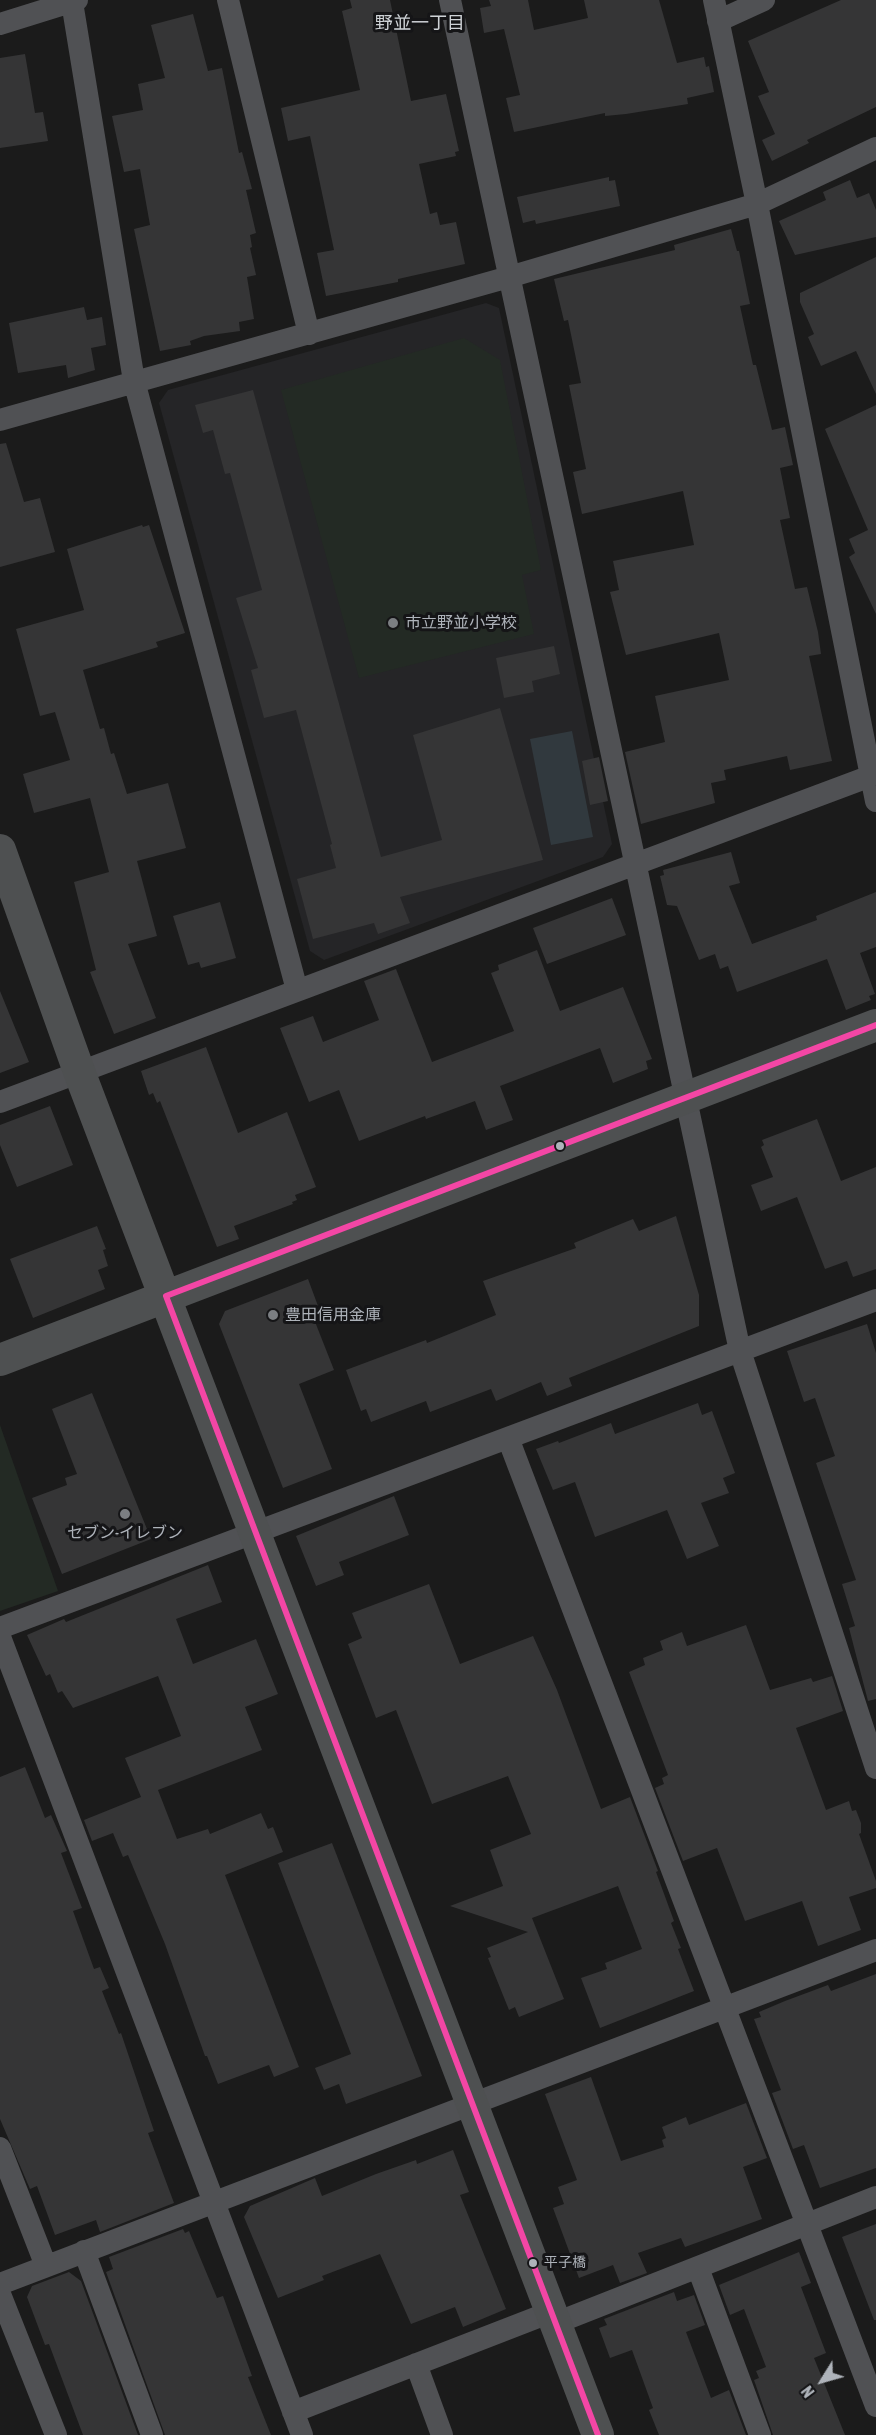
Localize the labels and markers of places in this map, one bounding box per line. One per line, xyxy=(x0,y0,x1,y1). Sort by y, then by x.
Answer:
place label: 市立野並小学校 xyxy=(405,613,517,633)
marker: 市立野並小学校 xyxy=(386,616,400,630)
unlabelled marker xyxy=(554,1140,566,1152)
place label: 豊田信用金庫 xyxy=(285,1305,381,1325)
marker: 豊田信用金庫 xyxy=(266,1308,280,1322)
marker: セブン-イレブン xyxy=(118,1507,132,1521)
place label: セブン-イレブン xyxy=(67,1523,183,1543)
place label: 平子橋 xyxy=(544,2255,586,2271)
marker: 平子橋 xyxy=(527,2257,539,2269)

